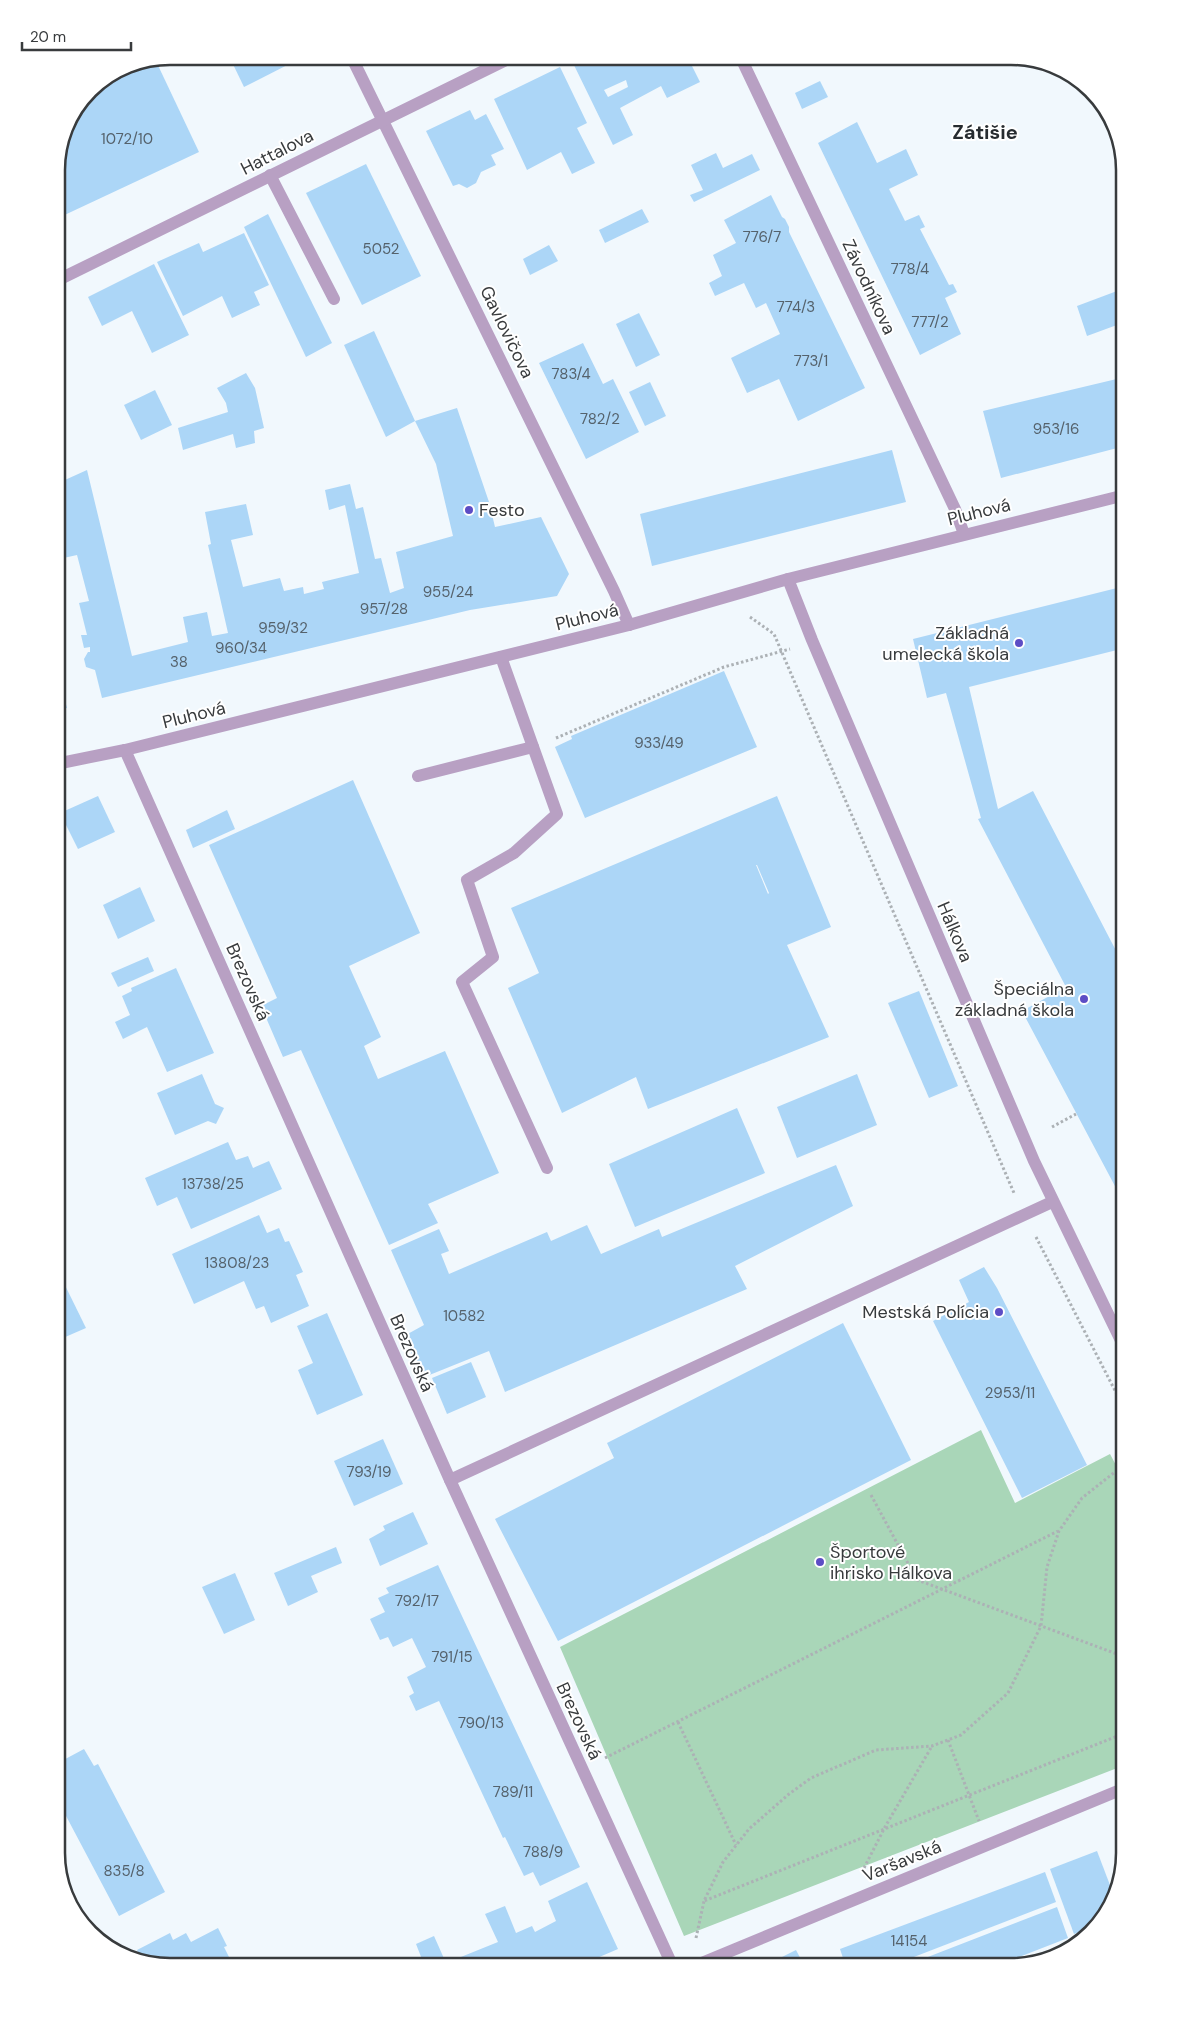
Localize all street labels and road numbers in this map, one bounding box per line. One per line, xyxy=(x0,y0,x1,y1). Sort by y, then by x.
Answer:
street label: Hattalova xyxy=(236,123,318,181)
street label: Závodníkova xyxy=(837,236,901,338)
street label: Gavlovičova xyxy=(474,282,540,382)
street label: Pluhová xyxy=(945,493,1013,531)
street label: Pluhová xyxy=(553,598,621,636)
street label: Pluhová xyxy=(160,696,228,734)
street label: Hálkova xyxy=(932,898,978,966)
street label: Brezovská xyxy=(220,939,276,1025)
street label: Brezovská xyxy=(384,1310,440,1396)
street label: Brezovská xyxy=(551,1678,607,1764)
street label: Varšavská xyxy=(859,1834,945,1888)

